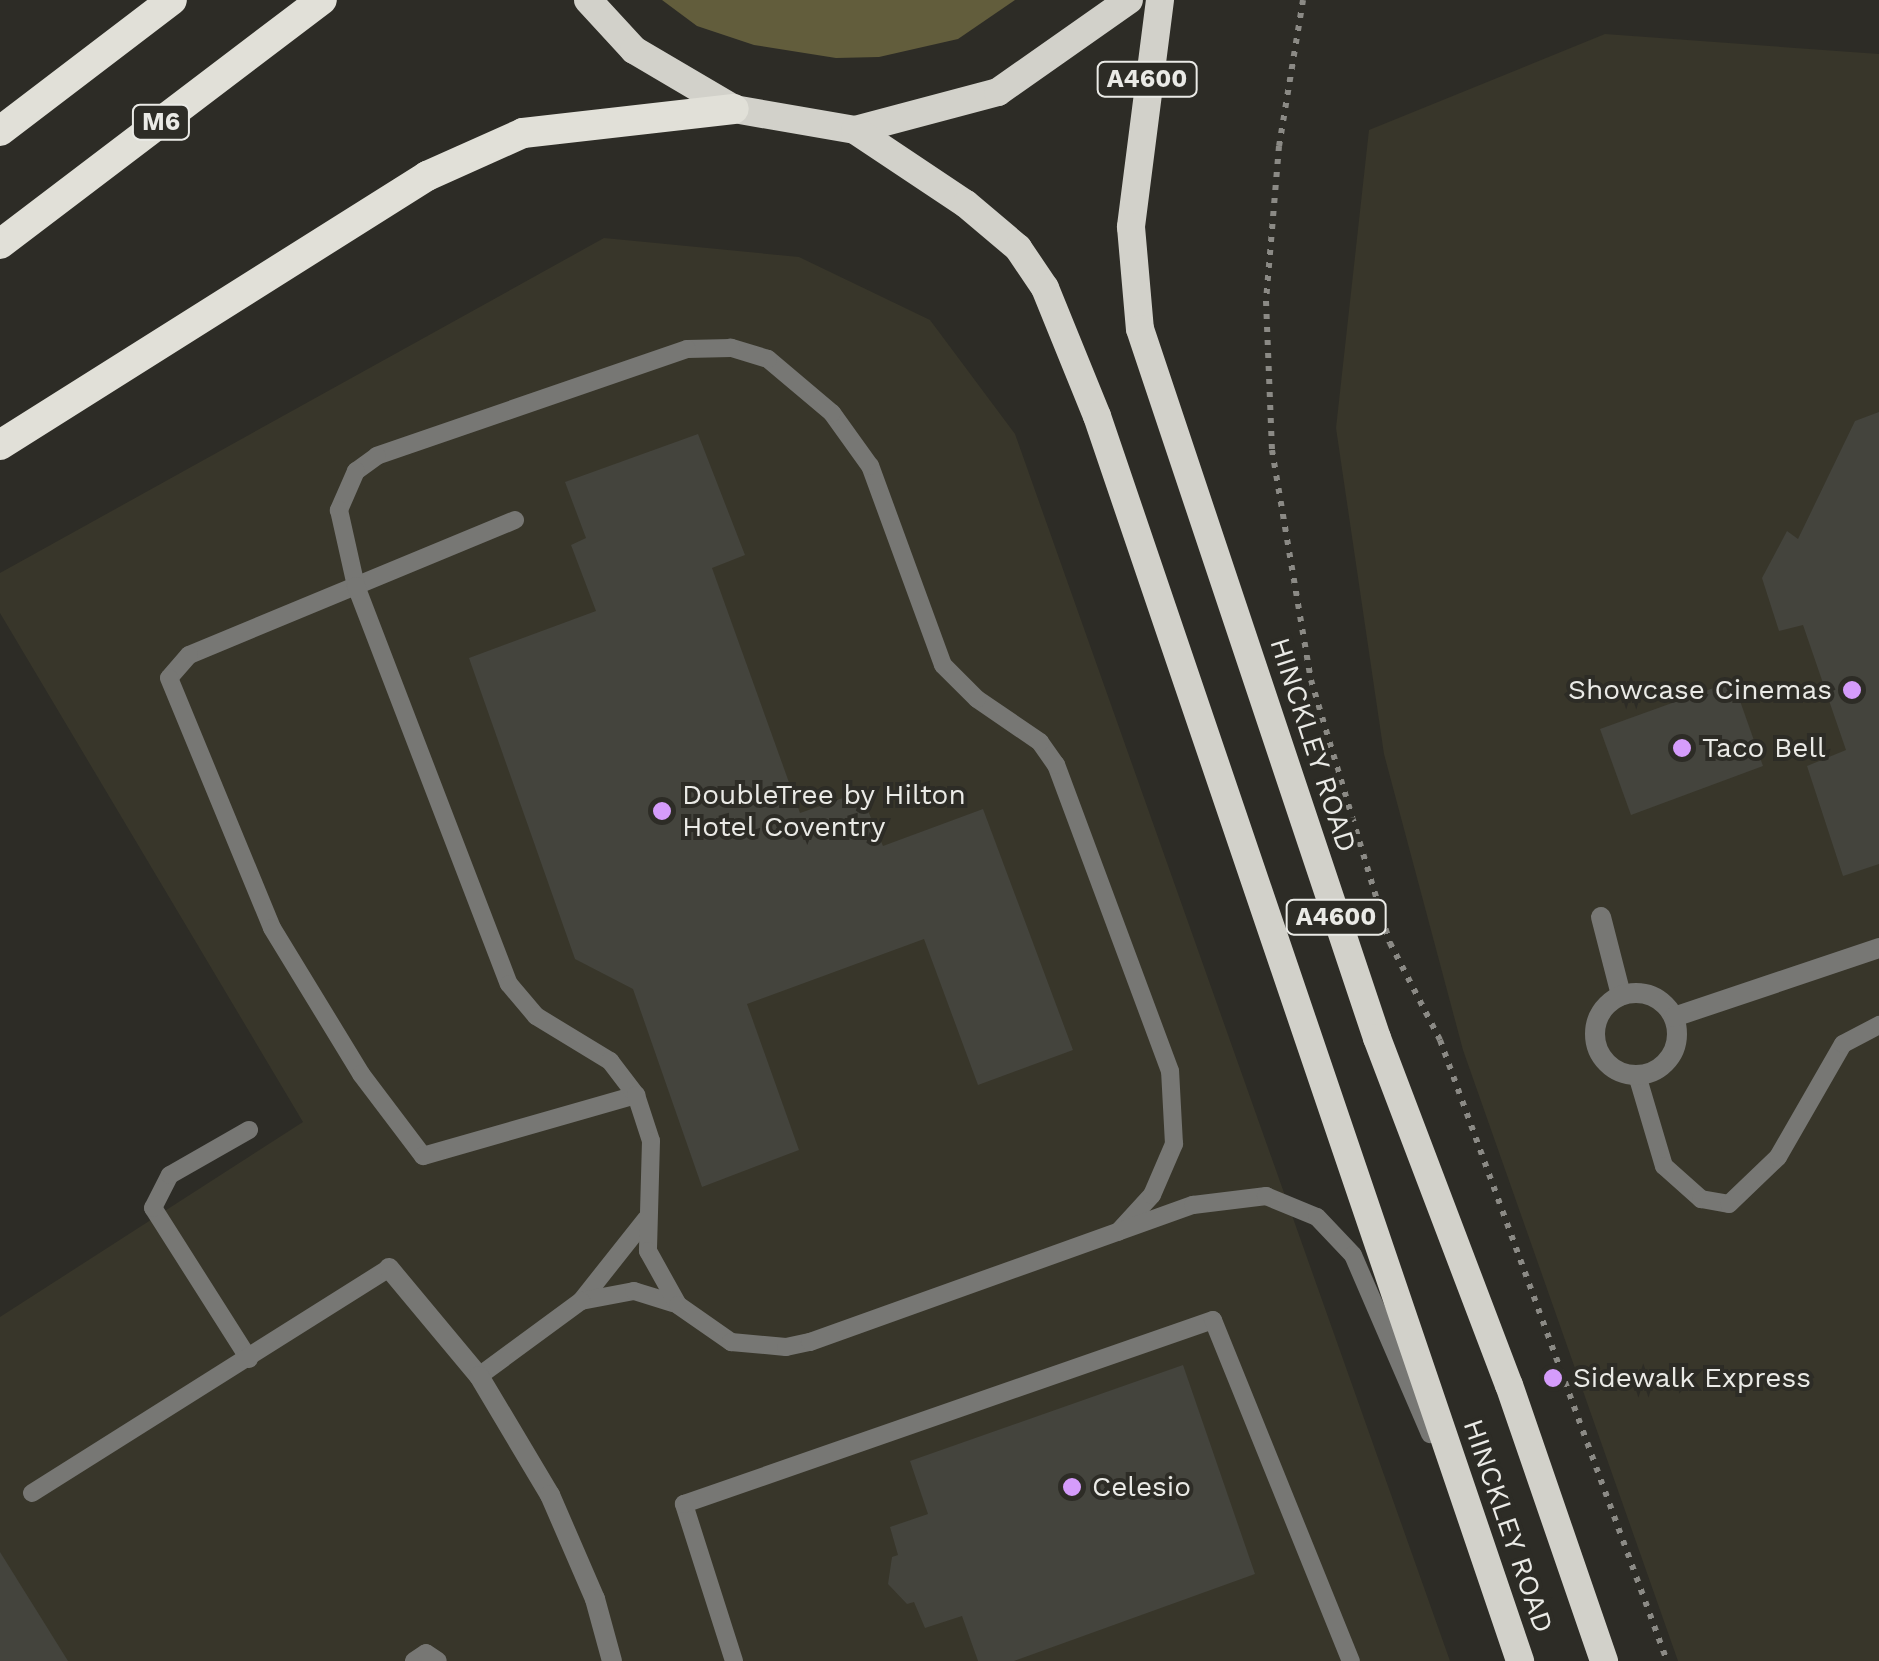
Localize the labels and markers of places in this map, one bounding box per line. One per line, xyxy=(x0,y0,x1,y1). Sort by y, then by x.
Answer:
place label: Showcase Cinemas xyxy=(1568,673,1832,707)
marker: Showcase Cinemas xyxy=(1841,679,1863,701)
place label: Taco Bell xyxy=(1702,731,1826,765)
marker: Taco Bell xyxy=(1671,737,1693,759)
place label: DoubleTree by Hilton Hotel Coventry xyxy=(682,778,966,844)
marker: DoubleTree by Hilton Hotel Coventry xyxy=(651,800,673,822)
place label: Sidewalk Express xyxy=(1573,1361,1812,1395)
marker: Sidewalk Express xyxy=(1542,1367,1564,1389)
place label: Celesio xyxy=(1092,1470,1191,1504)
marker: Celesio xyxy=(1061,1476,1083,1498)

